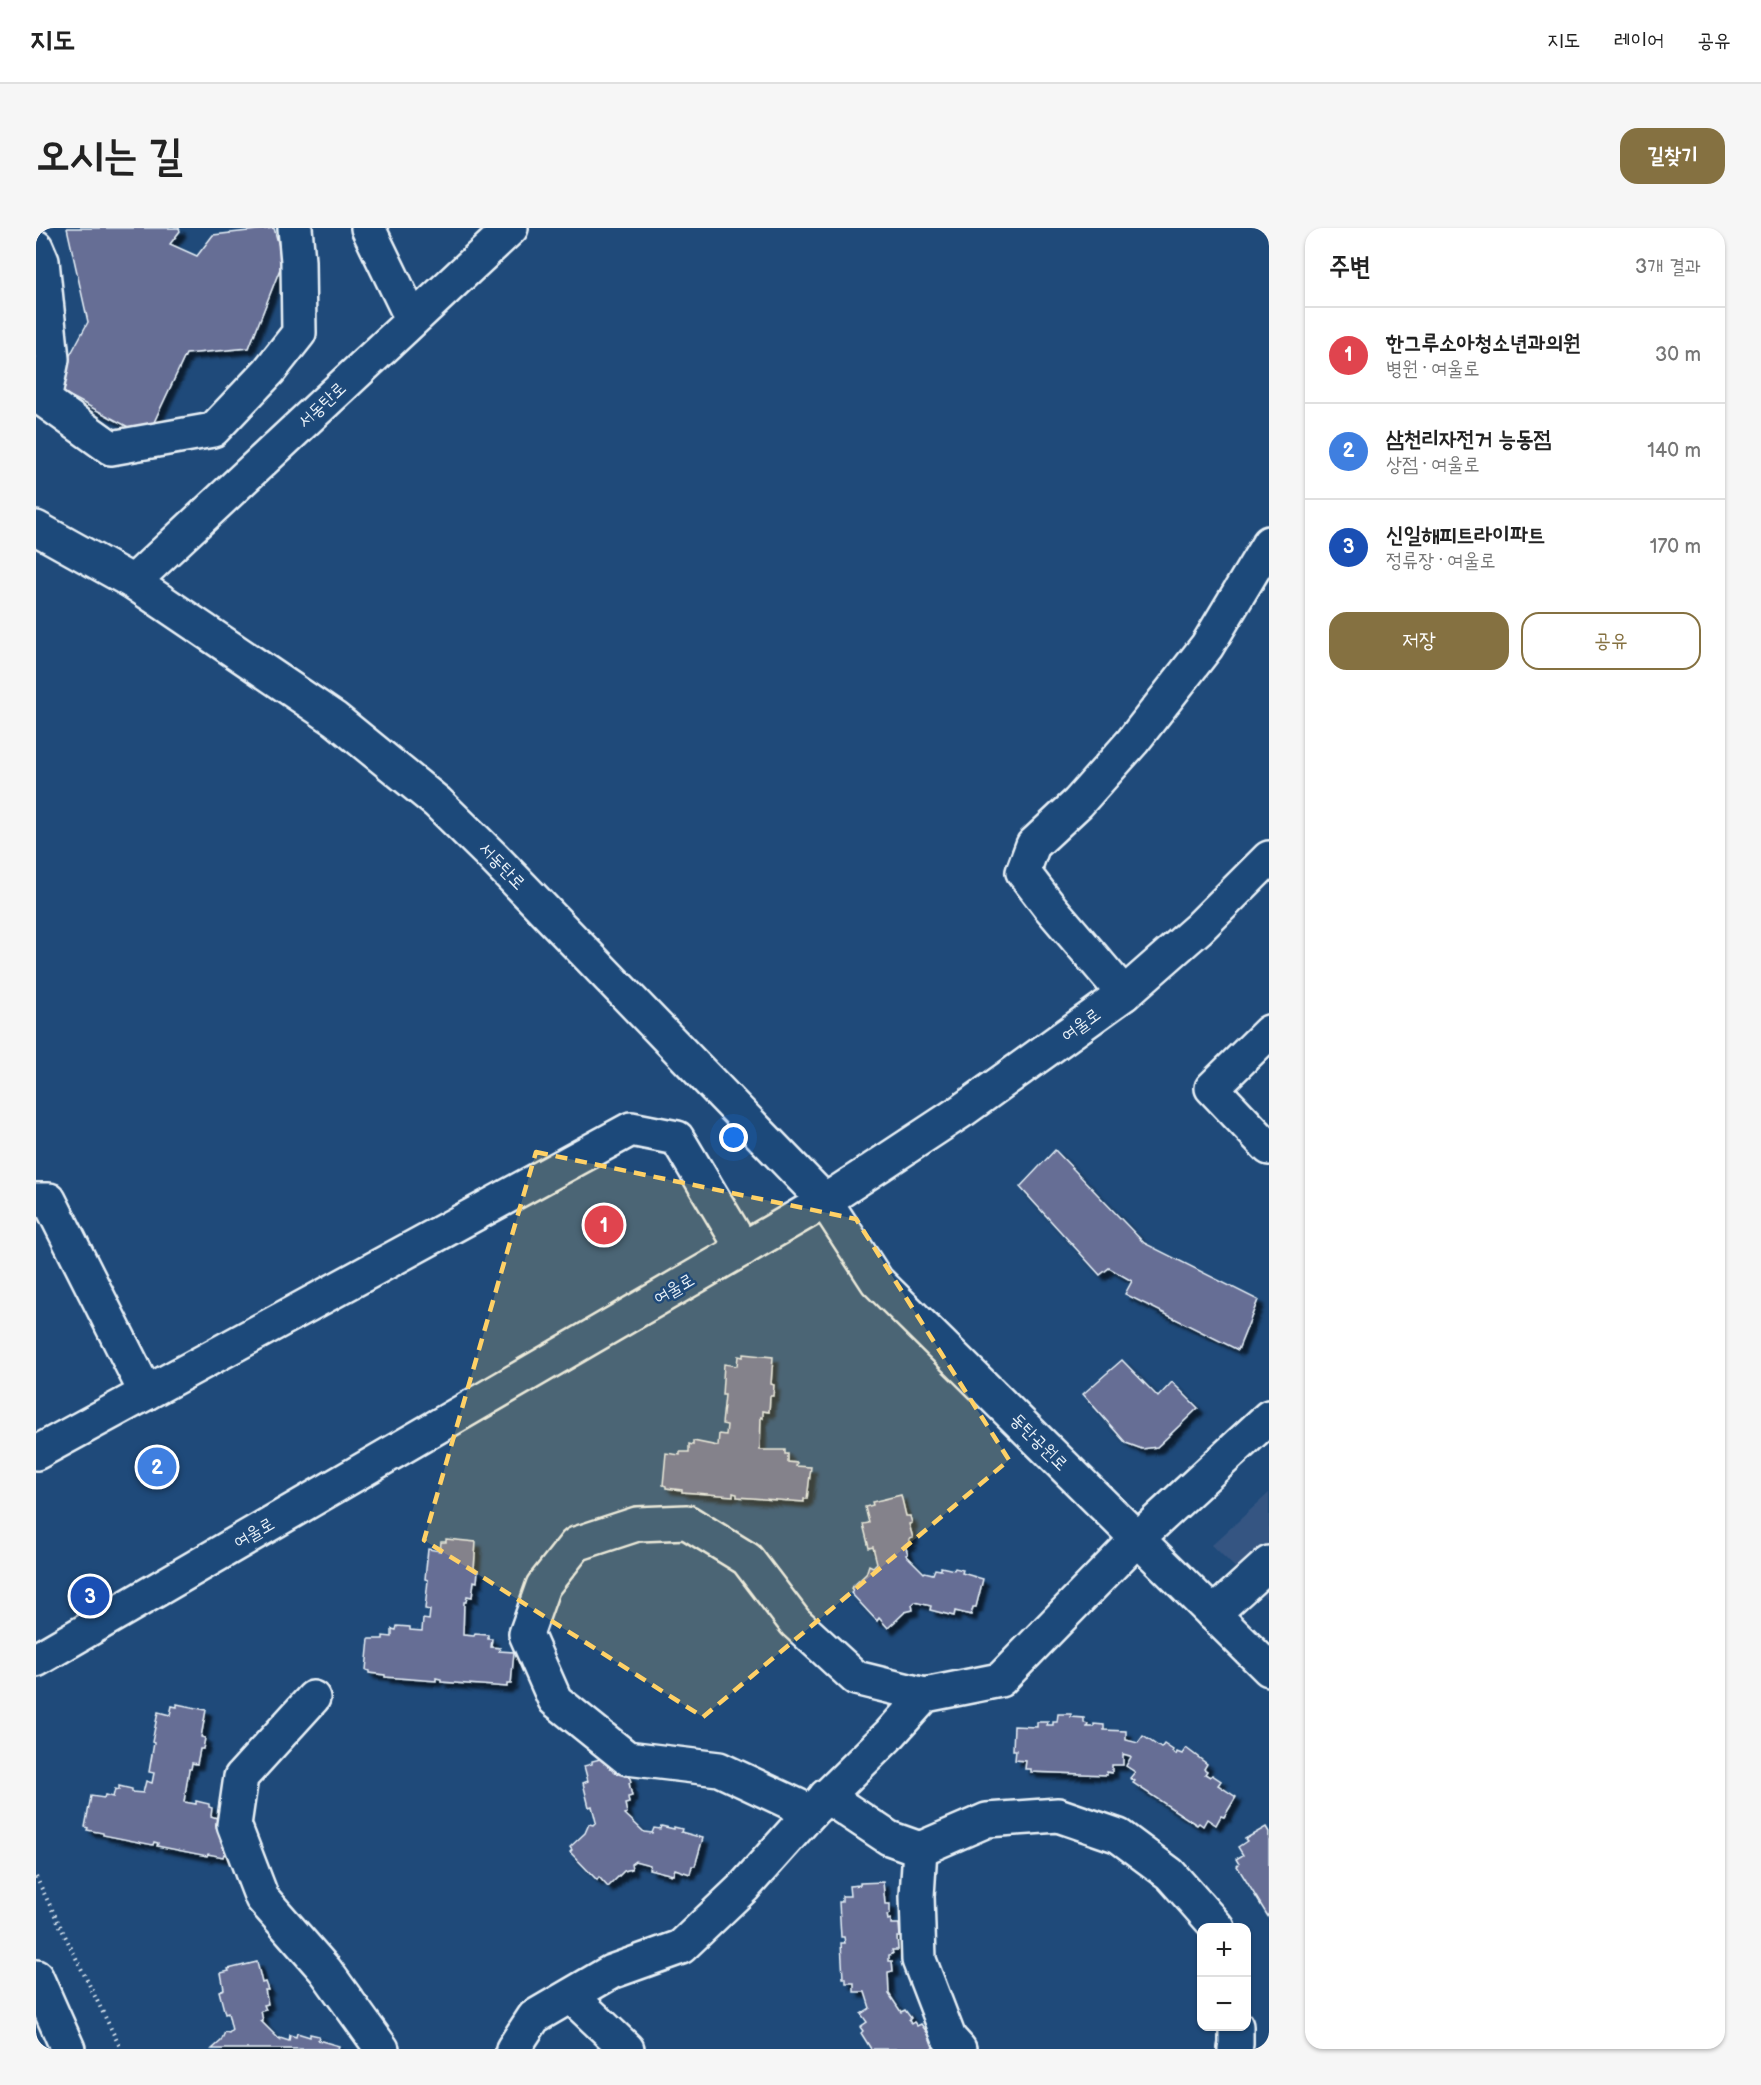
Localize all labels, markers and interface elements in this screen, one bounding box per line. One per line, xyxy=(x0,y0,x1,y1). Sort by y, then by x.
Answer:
text: 지도 xyxy=(30,24,75,57)
text: 지도 xyxy=(1547,28,1581,53)
text: 레이어 xyxy=(1614,28,1664,53)
text: 공유 xyxy=(1697,28,1731,53)
button: 길찾기 xyxy=(1620,128,1725,184)
text: 오시는 길 xyxy=(36,131,183,182)
text: 주변 xyxy=(1329,252,1371,283)
text: 3개 결과 xyxy=(1635,255,1701,279)
text: 한그루소아청소년과의원 xyxy=(1386,330,1581,357)
text: 1 xyxy=(1344,343,1353,367)
text: 30 m xyxy=(1655,343,1701,367)
text: 병원 · 여울로 xyxy=(1386,357,1480,381)
street label: 서동탄로 xyxy=(294,378,350,432)
text: 삼천리자전거 능동점 xyxy=(1386,426,1551,453)
text: 2 xyxy=(1343,439,1354,463)
text: 140 m xyxy=(1647,439,1701,463)
text: 상점 · 여울로 xyxy=(1386,453,1480,477)
text: 신일해피트라이파트 xyxy=(1386,522,1545,549)
text: 3 xyxy=(1343,535,1354,559)
text: 170 m xyxy=(1650,535,1701,559)
text: 정류장 · 여울로 xyxy=(1386,549,1496,573)
button: 저장 xyxy=(1329,612,1509,670)
button: 공유 xyxy=(1521,612,1701,670)
street label: 서동탄로 xyxy=(474,838,530,894)
street label: 여울로 xyxy=(1057,1004,1105,1046)
your location xyxy=(719,1123,748,1152)
pin: 1 xyxy=(584,1202,624,1248)
street label: 여울로 xyxy=(650,1269,698,1309)
street label: 동탄공원로 xyxy=(1006,1409,1072,1475)
pin: 2 xyxy=(138,1444,176,1490)
street label: 여울로 xyxy=(230,1513,278,1553)
pin: 3 xyxy=(70,1574,110,1618)
map controls xyxy=(1197,1923,1251,2031)
button: + xyxy=(1197,1923,1251,1977)
button: − xyxy=(1197,1977,1251,2031)

